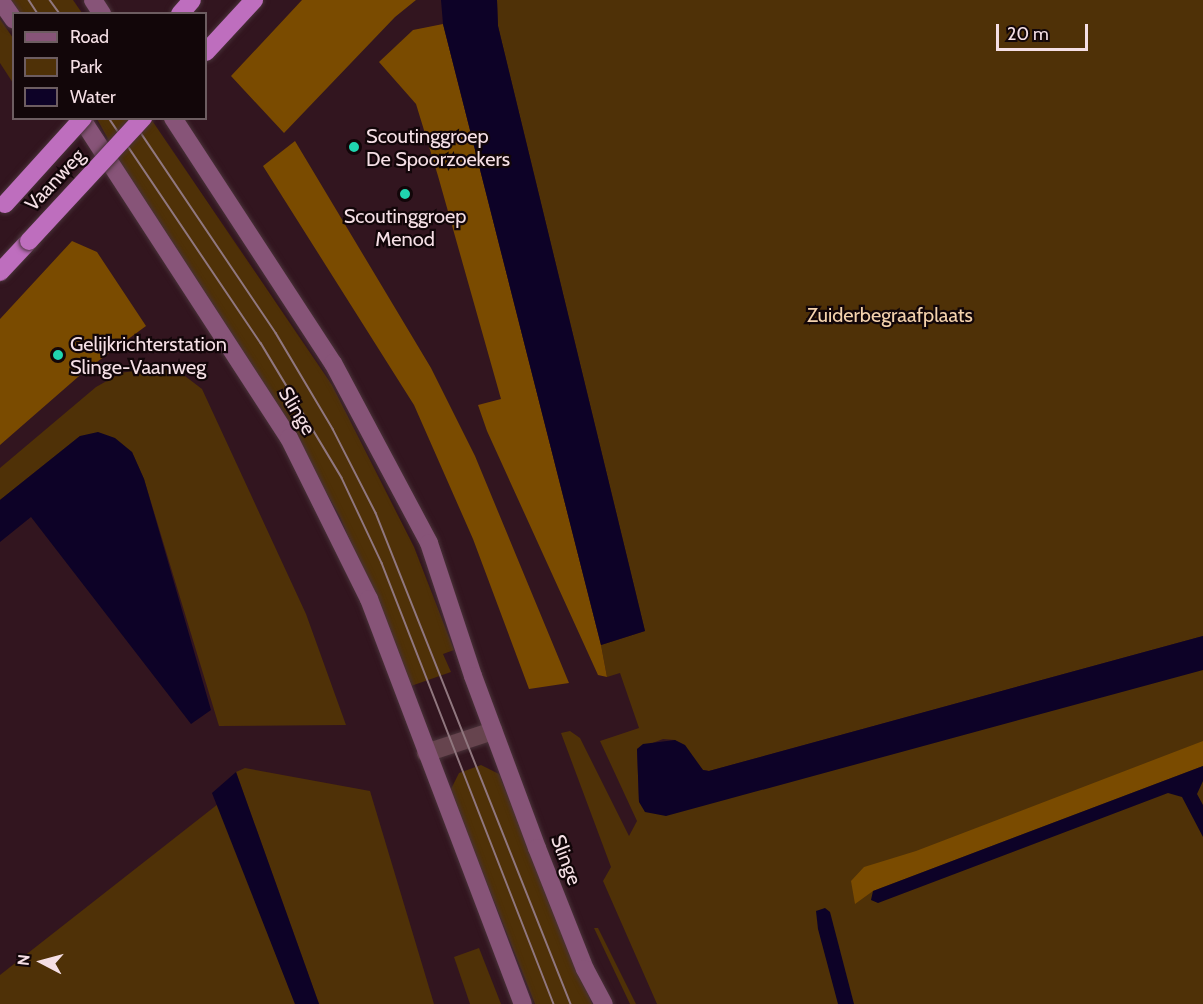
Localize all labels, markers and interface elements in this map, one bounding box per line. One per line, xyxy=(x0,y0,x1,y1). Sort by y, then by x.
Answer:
legend xyxy=(12,12,207,120)
scale bar xyxy=(999,12,1090,50)
text: 20 m xyxy=(1007,23,1049,45)
text: Road xyxy=(70,26,109,48)
text: Park xyxy=(70,56,102,78)
text: Water xyxy=(70,86,116,108)
place label: Scoutinggroep De Spoorzoekers xyxy=(366,124,510,171)
marker: Scoutinggroep De Spoorzoekers xyxy=(347,140,361,154)
street label: Vaanweg xyxy=(20,144,90,216)
marker: Scoutinggroep Menod xyxy=(398,187,412,201)
place label: Scoutinggroep Menod xyxy=(344,204,466,251)
park label: Zuiderbegraafplaats xyxy=(807,303,973,327)
place label: Gelijkrichterstation Slinge-Vaanweg xyxy=(70,332,227,379)
marker: Gelijkrichterstation Slinge-Vaanweg xyxy=(51,348,65,362)
street label: Slinge xyxy=(273,383,321,439)
street label: Slinge xyxy=(545,831,587,889)
north arrow xyxy=(12,932,72,992)
text: N xyxy=(14,953,34,967)

